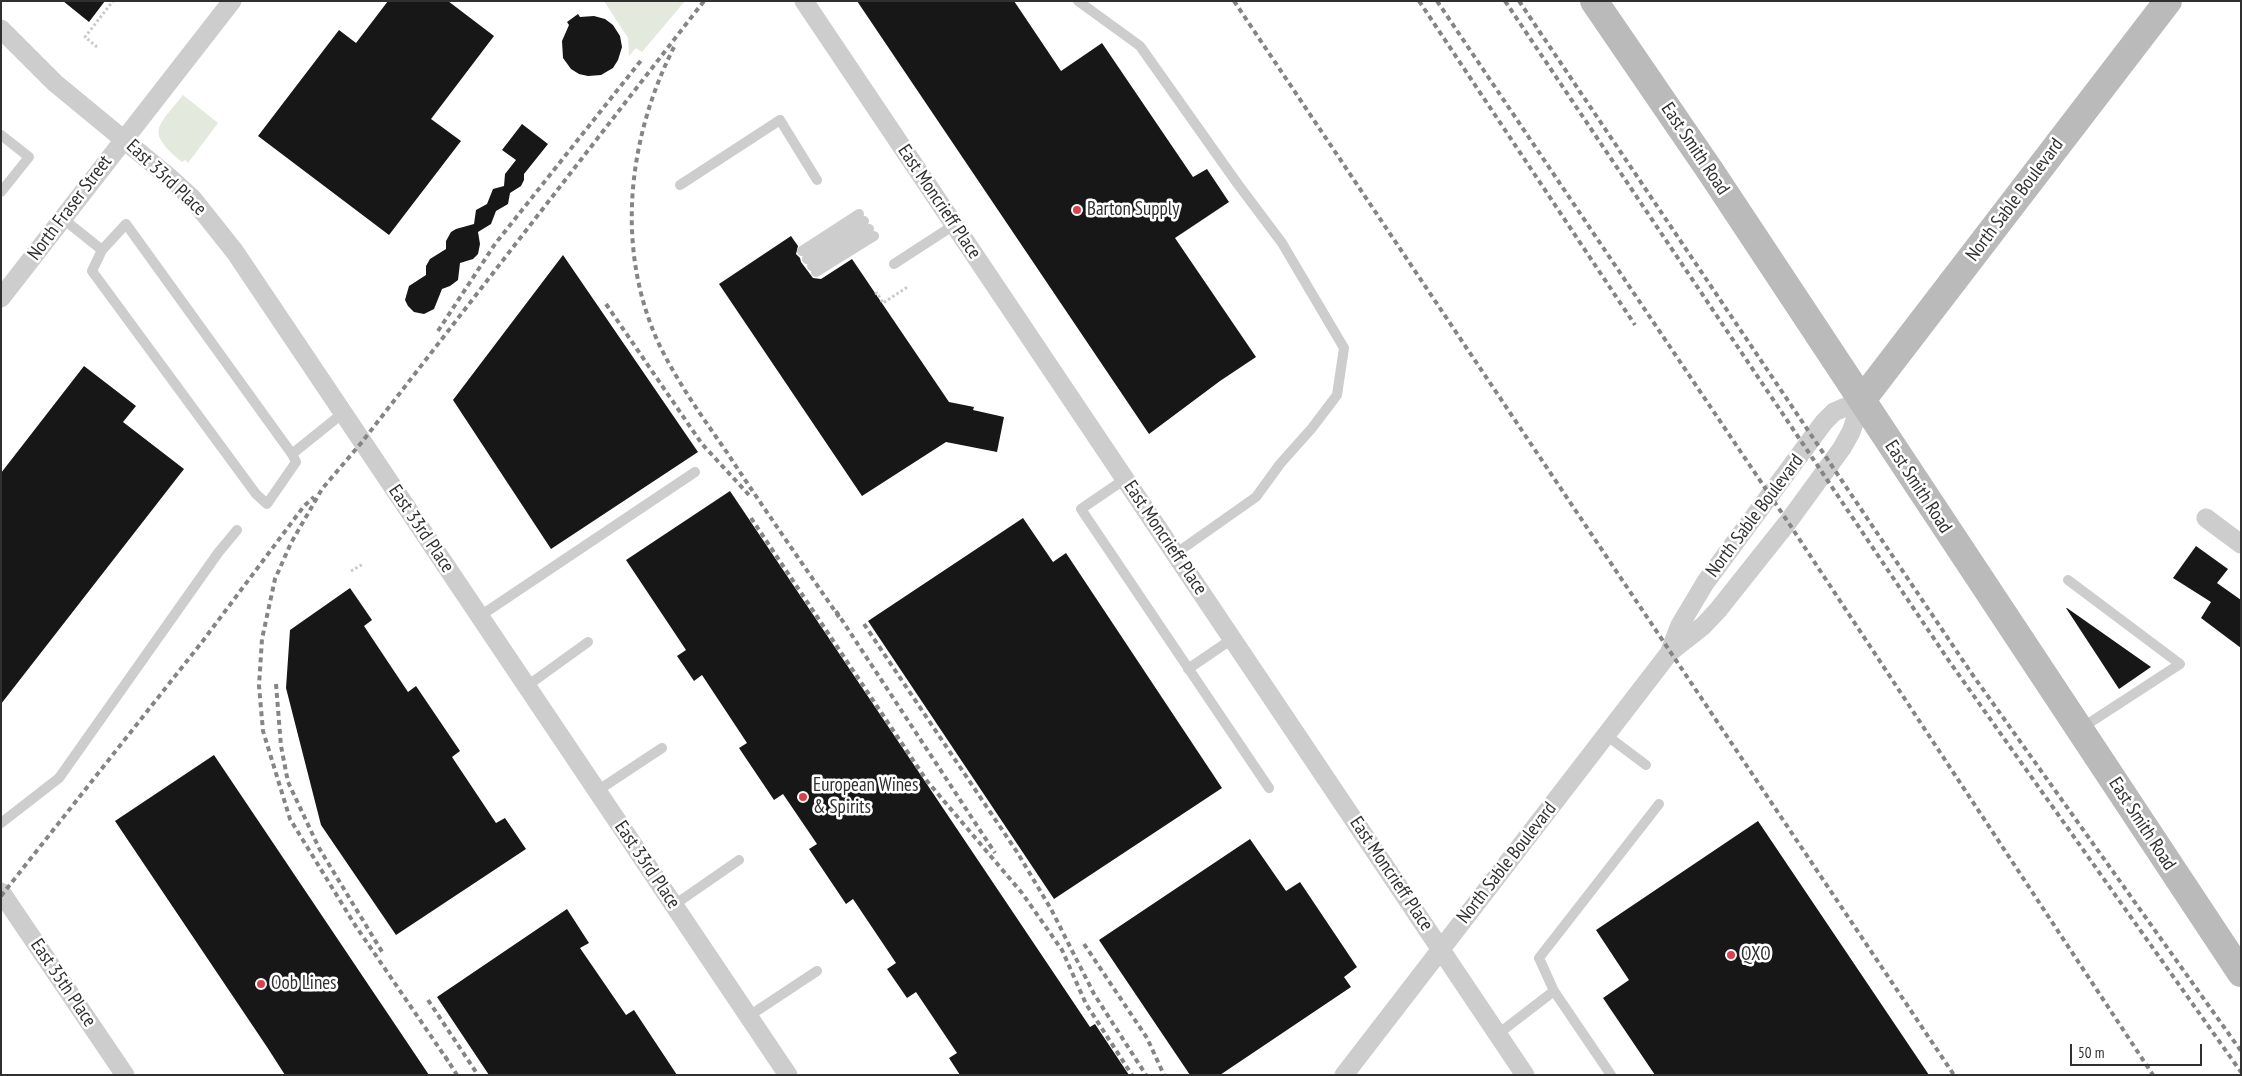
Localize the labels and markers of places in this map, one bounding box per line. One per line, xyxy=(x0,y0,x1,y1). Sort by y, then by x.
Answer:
place label: Barton Supply xyxy=(1087,199,1179,221)
marker: Barton Supply xyxy=(1071,204,1083,216)
place label: European Wines & Spirits xyxy=(813,775,918,819)
marker: European Wines & Spirits xyxy=(797,791,809,803)
place label: QXO xyxy=(1741,944,1771,966)
marker: QXO xyxy=(1725,949,1737,961)
place label: Oob Lines xyxy=(271,973,337,995)
marker: Oob Lines xyxy=(255,978,267,990)

